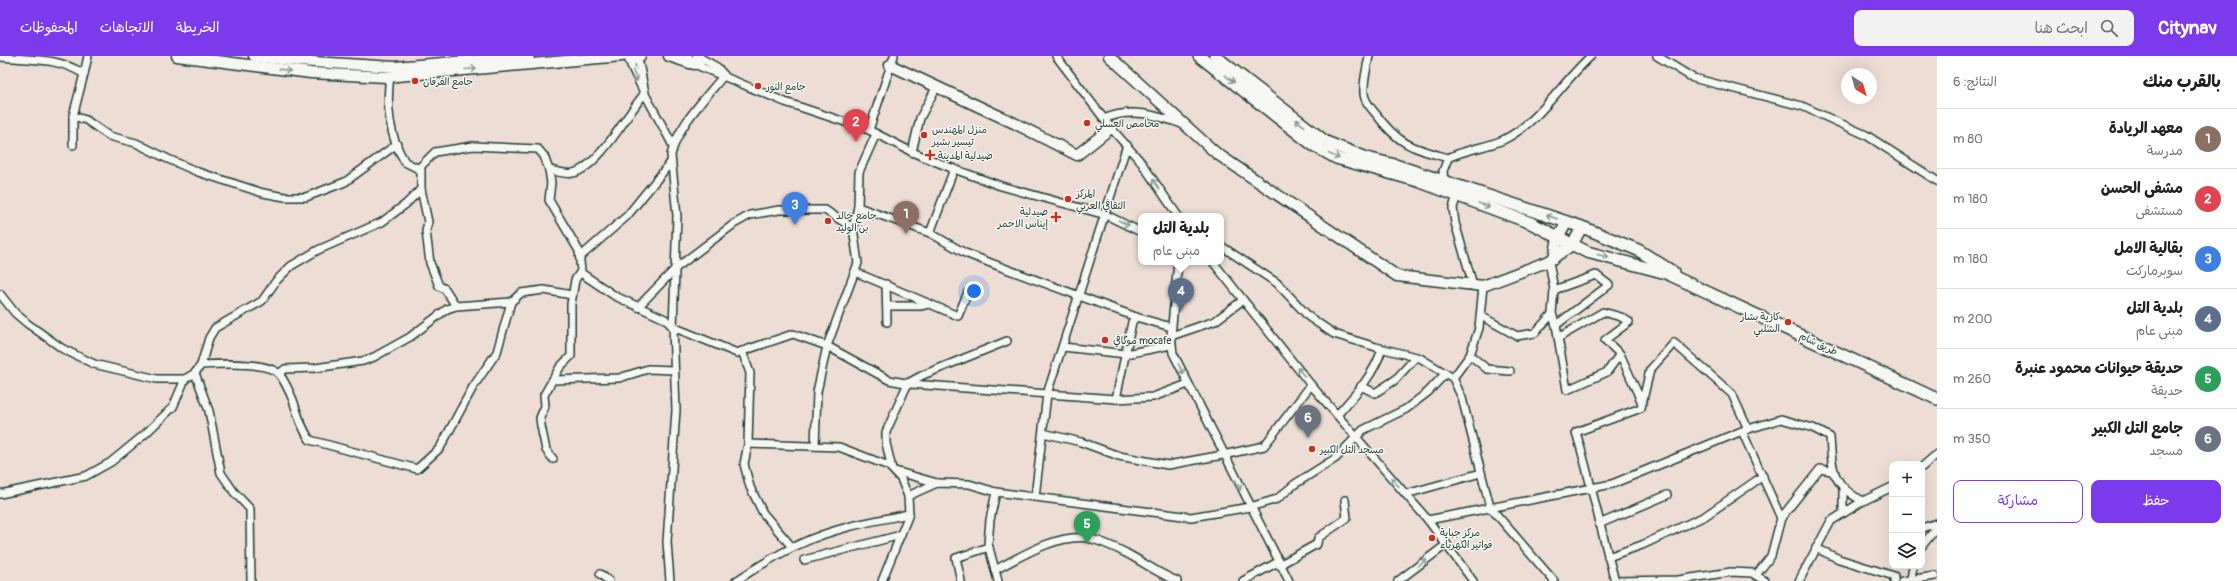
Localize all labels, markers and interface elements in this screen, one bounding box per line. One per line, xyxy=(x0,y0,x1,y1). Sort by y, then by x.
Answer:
search box xyxy=(1854,10,2134,46)
text: Citynav xyxy=(2158,16,2217,40)
icon: search xyxy=(2098,17,2120,39)
text: المحفوظات xyxy=(20,19,78,36)
text: الاتجاهات xyxy=(100,19,154,36)
text: الخريطة xyxy=(176,19,219,36)
text: ابحث هنا xyxy=(2035,19,2088,38)
one-way arrow xyxy=(278,66,291,74)
one-way arrow xyxy=(464,66,477,73)
north arrow xyxy=(1841,68,1877,104)
one-way arrow xyxy=(632,70,640,82)
text: بالقرب منك xyxy=(2143,71,2221,92)
text: النتائج: 6 xyxy=(1953,74,1997,90)
one-way arrow xyxy=(1225,75,1236,83)
marker: جامع الفرقان xyxy=(410,76,420,86)
place label: جامع الفرقان xyxy=(423,76,473,90)
marker: جامع النور xyxy=(753,81,763,91)
place label: جامع النور xyxy=(765,81,806,95)
pin: 2 xyxy=(843,109,869,142)
marker: محامص العسلي xyxy=(1082,118,1092,128)
place label: محامص العسلي xyxy=(1095,118,1160,133)
one-way arrow xyxy=(1295,119,1306,127)
text: معهد الريادة xyxy=(2109,119,2183,138)
place label: منزل المهندس تيسير بشير xyxy=(931,124,987,148)
marker: منزل المهندس تيسير بشير xyxy=(919,130,929,140)
text: 80 m xyxy=(1953,131,1983,147)
text: 1 xyxy=(2205,131,2211,147)
text: مدرسة xyxy=(2147,143,2183,159)
marker: صيدلية المدينة xyxy=(925,150,935,160)
place label: صيدلية المدينة xyxy=(938,150,993,162)
one-way arrow xyxy=(1328,153,1340,160)
one-way arrow xyxy=(1152,179,1160,190)
text: مشفى الحسن xyxy=(2101,179,2183,198)
place label: المركز الثقافي العربي xyxy=(1075,188,1126,215)
text: 180 m xyxy=(1953,191,1988,207)
text: 2 xyxy=(2204,191,2212,207)
pin: 3 xyxy=(782,192,808,225)
marker: المركز الثقافي العربي xyxy=(1063,194,1073,204)
pin: 1 xyxy=(893,201,919,234)
one-way arrow xyxy=(1478,202,1490,210)
text: مستشفى xyxy=(2135,203,2183,219)
place label: صيدلية إيناس الاحمر xyxy=(997,206,1049,231)
place label: جامع خالد بن الوليد xyxy=(836,210,877,235)
marker: صيدلية إيناس الاحمر xyxy=(1051,212,1061,222)
one-way arrow xyxy=(1546,212,1558,220)
popup xyxy=(1138,213,1224,265)
marker: جامع خالد بن الوليد xyxy=(823,216,833,226)
text: بلدية التل xyxy=(1153,219,1209,238)
one-way arrow xyxy=(1117,220,1129,227)
text: بقالية الامل xyxy=(2114,239,2183,258)
text: مبنى عام xyxy=(1153,243,1200,259)
text: 180 m xyxy=(1953,251,1988,267)
text: 3 xyxy=(2204,251,2212,267)
one-way arrow xyxy=(1597,253,1610,261)
text: سوبرماركت xyxy=(2126,263,2183,279)
pin: 4 xyxy=(1168,278,1194,311)
your location xyxy=(964,281,984,301)
text: بلدية التل xyxy=(2127,299,2183,318)
place label: كازية بشار الشلبي xyxy=(1739,311,1780,338)
text: 200 m xyxy=(1953,311,1992,327)
text: 4 xyxy=(2204,311,2212,327)
marker: كازية بشار الشلبي xyxy=(1783,317,1793,327)
text: مبنى عام xyxy=(2136,323,2183,339)
street label: طريق شام xyxy=(1797,330,1840,359)
place label: موكّافي mocafe xyxy=(1113,334,1171,348)
marker: موكّافي mocafe xyxy=(1100,335,1110,345)
text: حديقة حيوانات محمود عنبرة xyxy=(2015,359,2183,378)
one-way arrow xyxy=(1177,363,1185,375)
one-way arrow xyxy=(1297,367,1306,378)
text: 260 m xyxy=(1953,371,1991,387)
text: 5 xyxy=(2204,371,2212,387)
text: حديقة xyxy=(2151,383,2183,399)
pin: 6 xyxy=(1295,405,1321,438)
text: جامع التل الكبير xyxy=(2093,419,2183,438)
text: 350 m xyxy=(1953,431,1991,447)
text: 6 xyxy=(2204,431,2212,447)
text: مسجد xyxy=(2150,443,2183,459)
marker: مسجد التل الكبير xyxy=(1307,444,1317,454)
place label: مسجد التل الكبير xyxy=(1319,444,1384,456)
map controls xyxy=(1889,461,1925,569)
button: + xyxy=(1889,461,1925,497)
one-way arrow xyxy=(1390,476,1399,487)
one-way arrow xyxy=(1235,479,1243,491)
button: مشاركة xyxy=(1953,480,2083,523)
button: حفظ xyxy=(2091,480,2221,523)
button: − xyxy=(1889,497,1925,533)
pin: 5 xyxy=(1074,511,1100,544)
place label: مركز جباية فواتير الكهرباء xyxy=(1440,527,1492,551)
marker: مركز جباية فواتير الكهرباء xyxy=(1427,533,1437,543)
button: layers xyxy=(1889,533,1925,569)
one-way arrow xyxy=(1417,558,1428,567)

